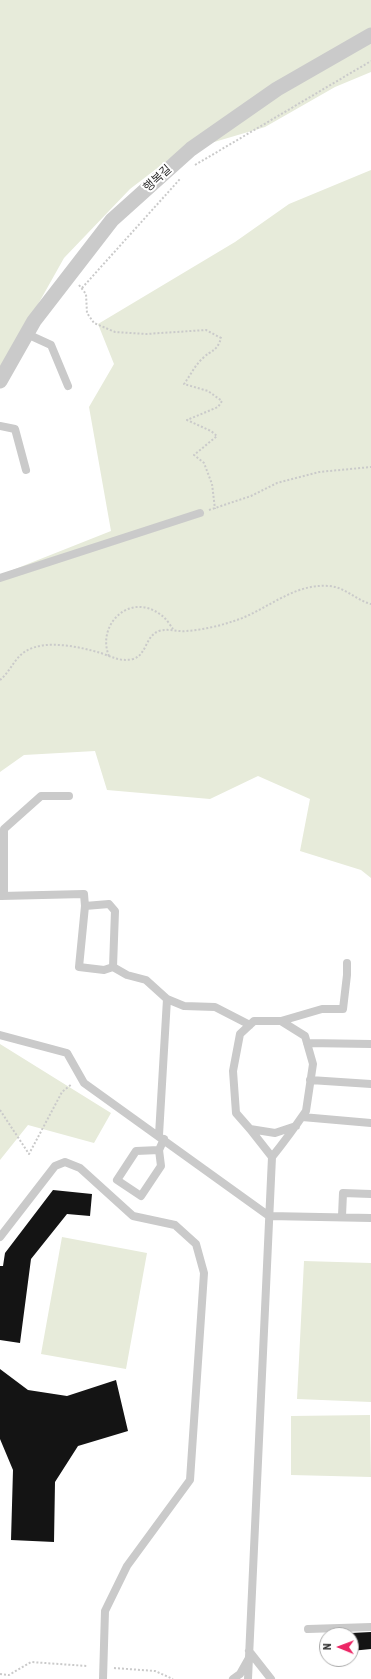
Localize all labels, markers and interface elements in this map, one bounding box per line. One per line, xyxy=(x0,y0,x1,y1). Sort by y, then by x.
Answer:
street label: 행복길 xyxy=(141,163,175,195)
north arrow xyxy=(319,1627,359,1667)
text: N xyxy=(321,1643,334,1650)

